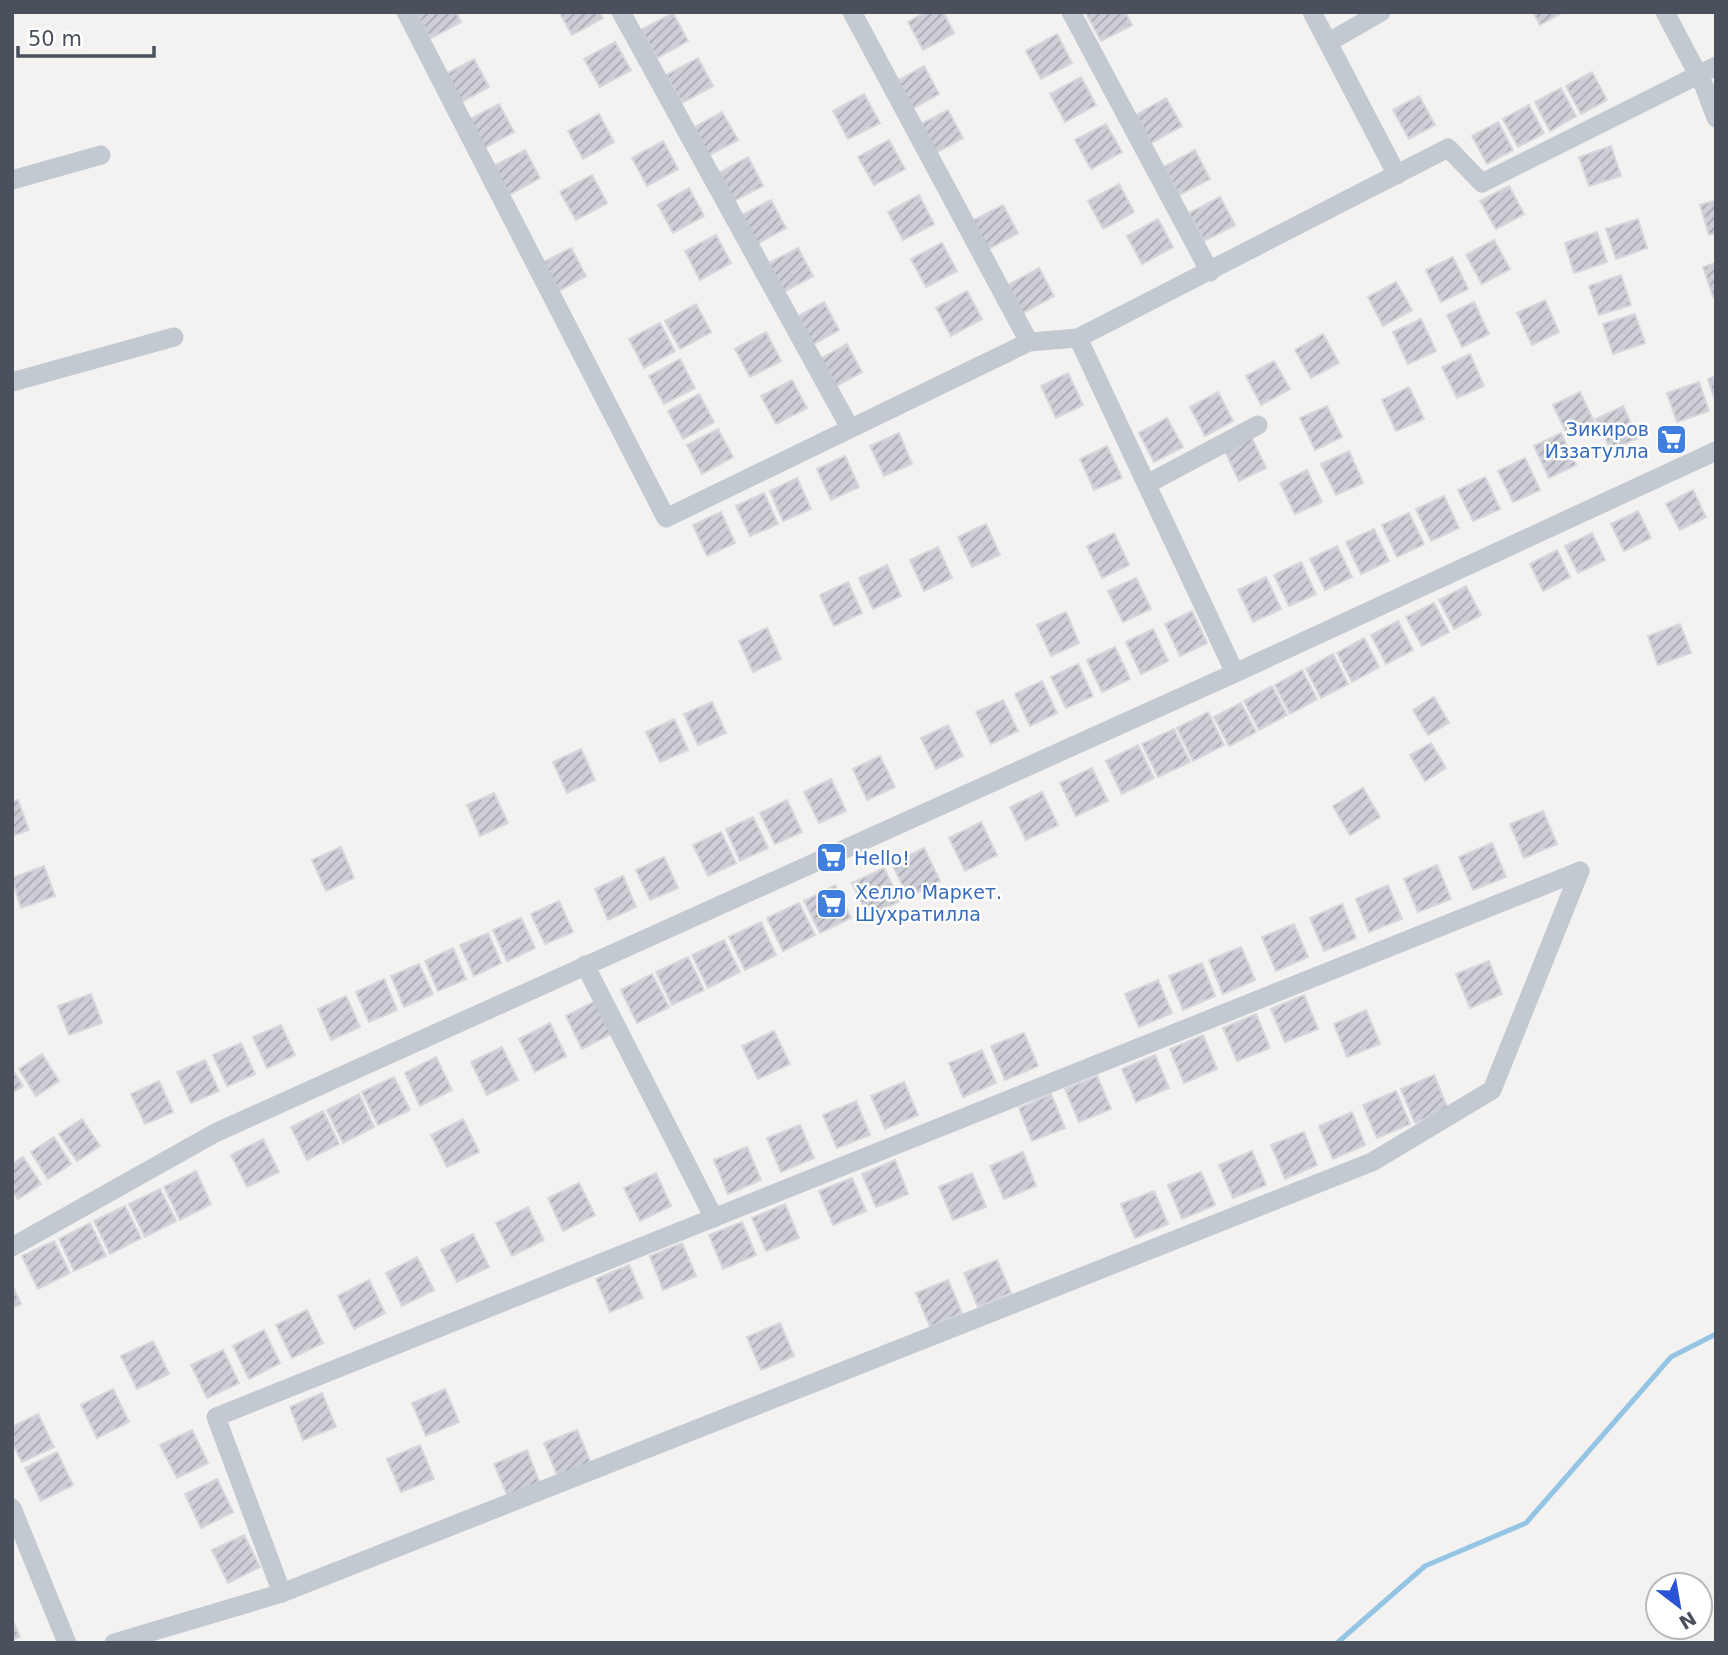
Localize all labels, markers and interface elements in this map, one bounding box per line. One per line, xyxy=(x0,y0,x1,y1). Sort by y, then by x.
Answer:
scale bar xyxy=(18,14,154,58)
text: 50 m xyxy=(28,27,82,51)
place label: Зикиров Иззатулла xyxy=(1545,418,1649,462)
supermarket icon: Зикиров Иззатулла xyxy=(1655,423,1689,457)
supermarket icon: Hello! xyxy=(814,841,848,875)
place label: Hello! xyxy=(854,847,910,869)
place label: Хелло Маркет. Шухратилла xyxy=(855,881,1002,925)
supermarket icon: Хелло Маркет. Шухратилла xyxy=(815,886,849,920)
north arrow xyxy=(1644,1571,1714,1641)
text: N xyxy=(1675,1607,1700,1634)

